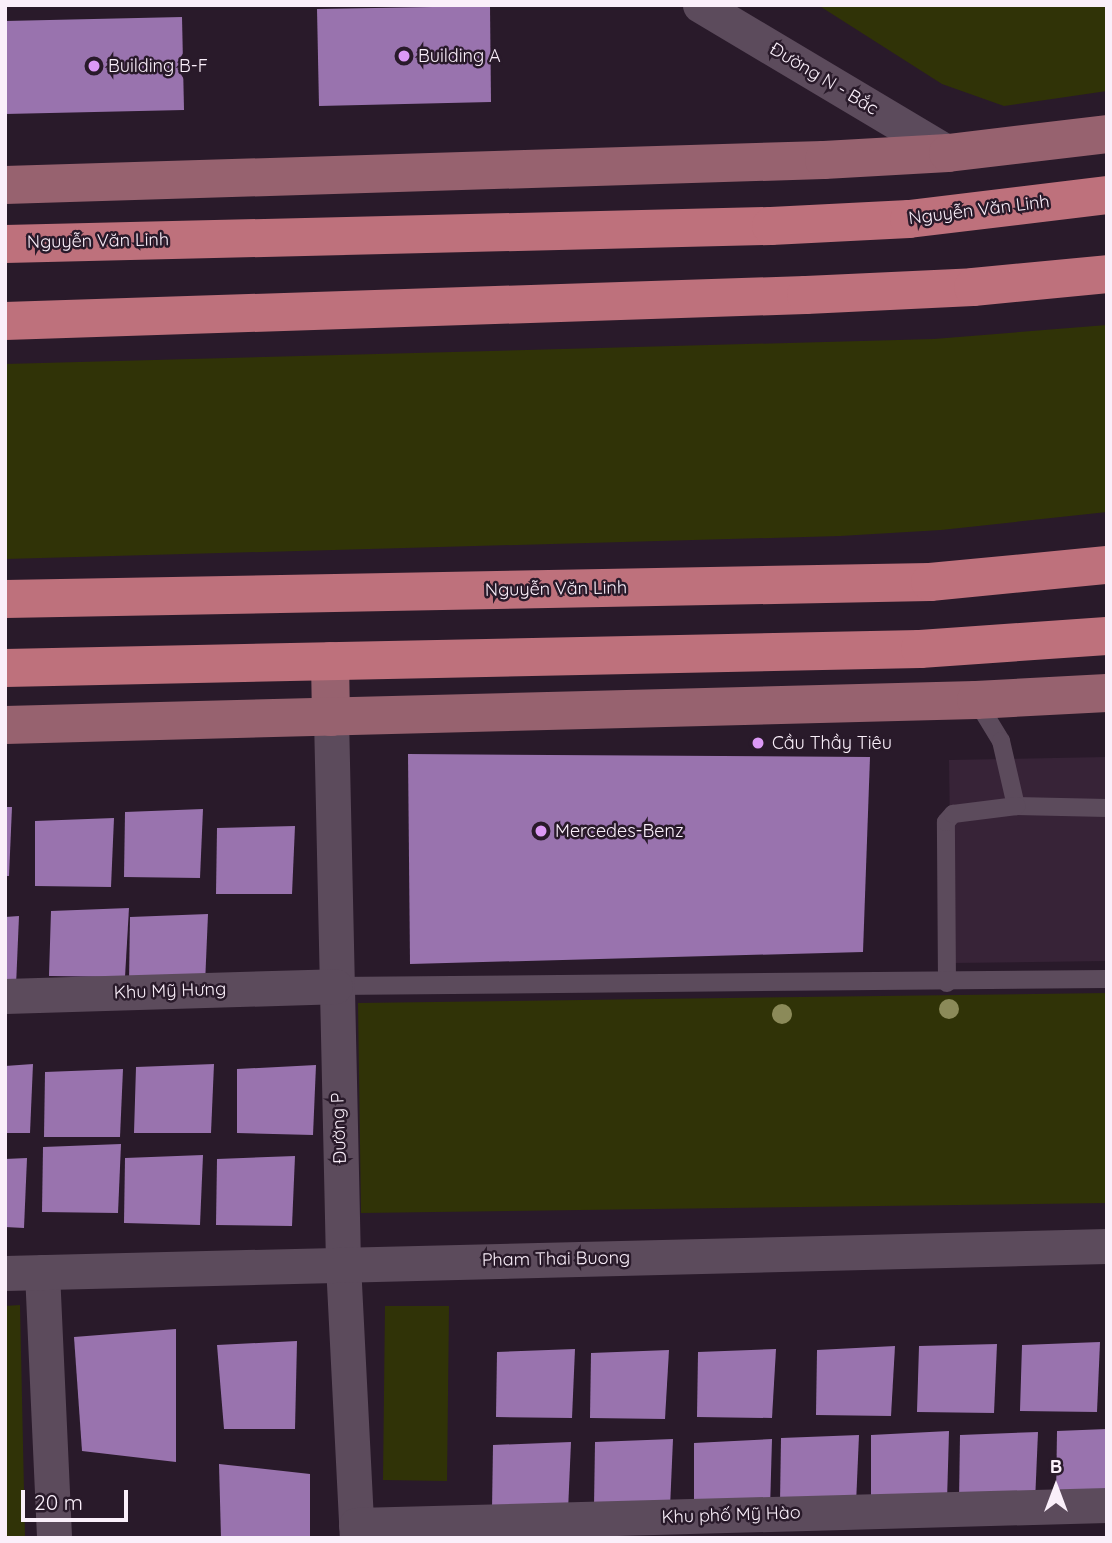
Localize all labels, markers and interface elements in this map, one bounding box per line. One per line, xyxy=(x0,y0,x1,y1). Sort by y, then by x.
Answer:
street label: Đường N - Bắc xyxy=(766,38,882,120)
place label: Building A xyxy=(418,45,501,67)
marker: Building A xyxy=(396,48,412,64)
place label: Building B-F xyxy=(108,55,208,77)
marker: Building B-F xyxy=(86,58,102,74)
street label: Nguyễn Văn Linh xyxy=(907,191,1051,229)
street label: Nguyễn Văn Linh xyxy=(27,229,169,253)
street label: Nguyễn Văn Linh xyxy=(485,577,627,601)
place label: Cầu Thầy Tiêu xyxy=(772,732,892,754)
marker: Cầu Thầy Tiêu xyxy=(750,735,766,751)
place label: Mercedes-Benz xyxy=(555,820,684,842)
marker: Mercedes-Benz xyxy=(533,823,549,839)
street label: Khu Mỹ Hưng xyxy=(113,978,227,1004)
street label: Đường P xyxy=(327,1092,351,1164)
street label: Pham Thai Buong xyxy=(482,1247,630,1271)
north arrow xyxy=(1021,1452,1091,1522)
text: B xyxy=(1050,1454,1062,1478)
scale bar xyxy=(24,1476,131,1520)
text: 20 m xyxy=(34,1489,83,1515)
street label: Khu phố Mỹ Hào xyxy=(661,1502,801,1528)

